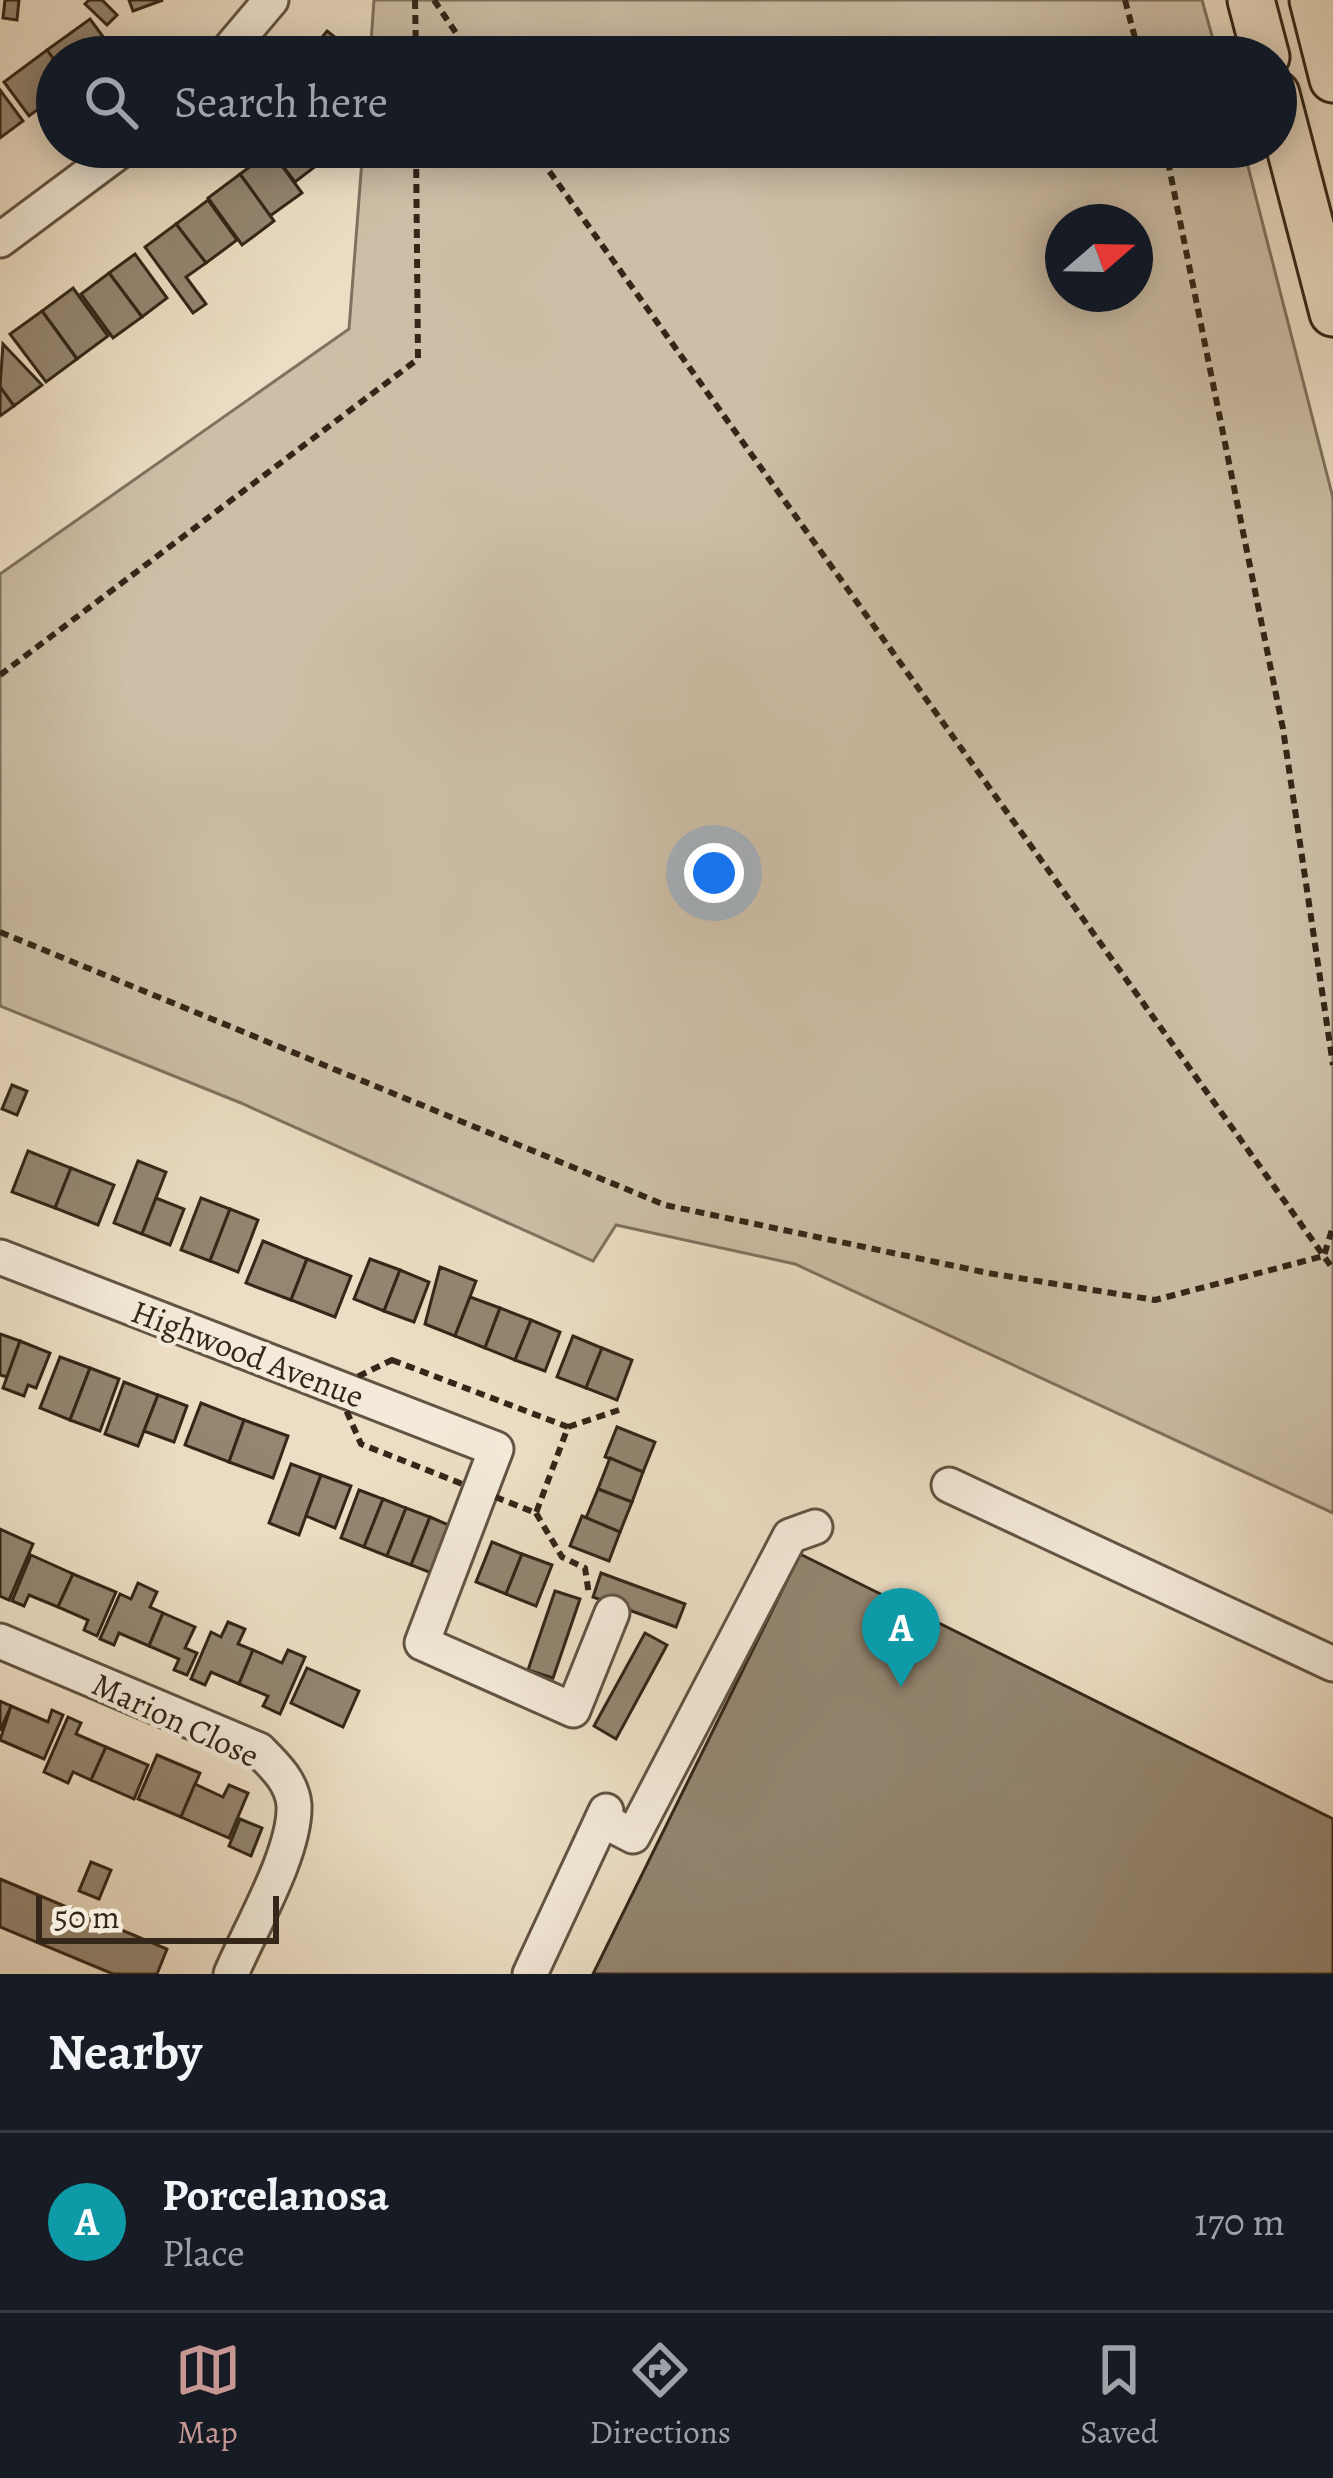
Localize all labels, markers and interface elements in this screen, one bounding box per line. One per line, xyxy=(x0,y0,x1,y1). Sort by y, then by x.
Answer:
search box xyxy=(36,36,1297,168)
icon: search xyxy=(78,69,144,135)
text: Search here xyxy=(174,71,388,133)
north arrow xyxy=(1045,204,1153,312)
your location xyxy=(684,843,744,903)
street label: Highwood Avenue xyxy=(125,1288,370,1418)
pin: A xyxy=(862,1588,940,1687)
street label: Marion Close xyxy=(85,1661,267,1778)
scale bar xyxy=(36,1890,279,1943)
text: 50 m xyxy=(54,1894,120,1939)
text: Nearby xyxy=(48,2017,202,2087)
text: Porcelanosa xyxy=(162,2164,389,2226)
text: A xyxy=(75,2195,99,2248)
text: 170 m xyxy=(1194,2195,1285,2248)
text: Place xyxy=(162,2226,245,2279)
tab: Map xyxy=(175,2337,241,2454)
tab: Directions xyxy=(590,2337,731,2454)
tab: Saved xyxy=(1080,2337,1158,2454)

